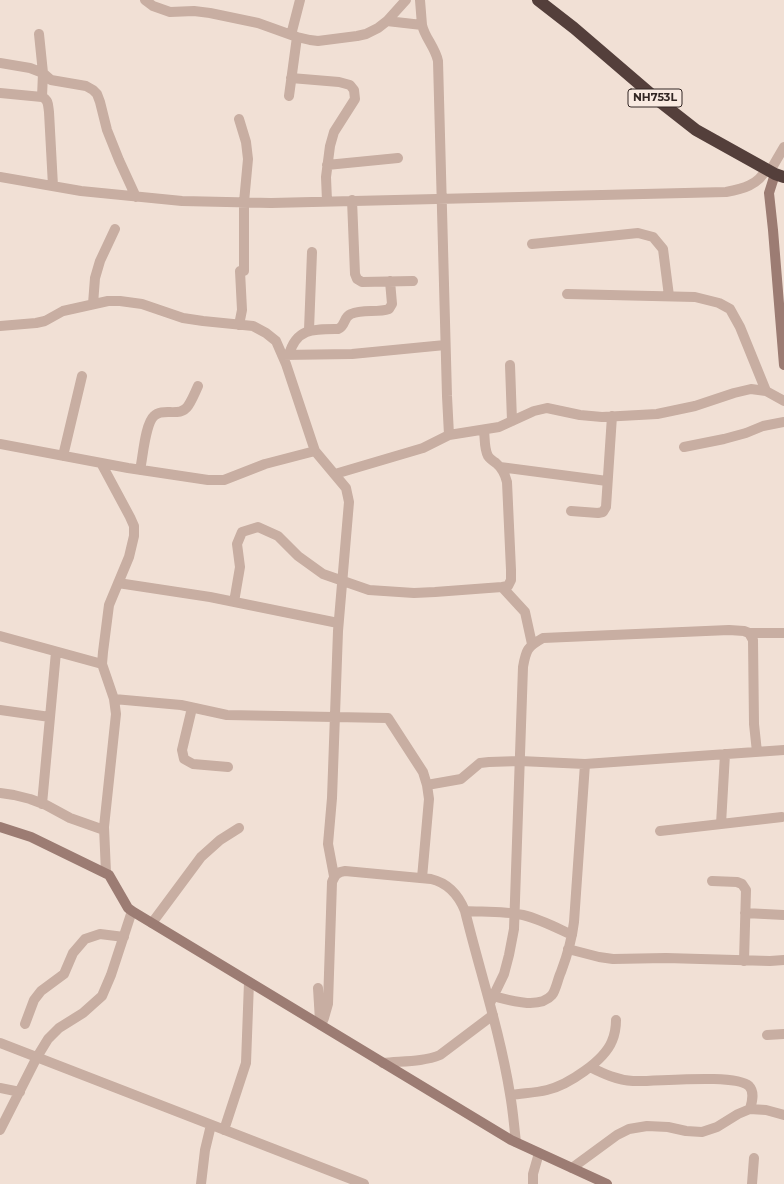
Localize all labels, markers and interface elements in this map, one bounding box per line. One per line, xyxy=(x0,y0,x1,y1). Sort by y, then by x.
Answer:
road number: NH753L xyxy=(628,89,682,107)

